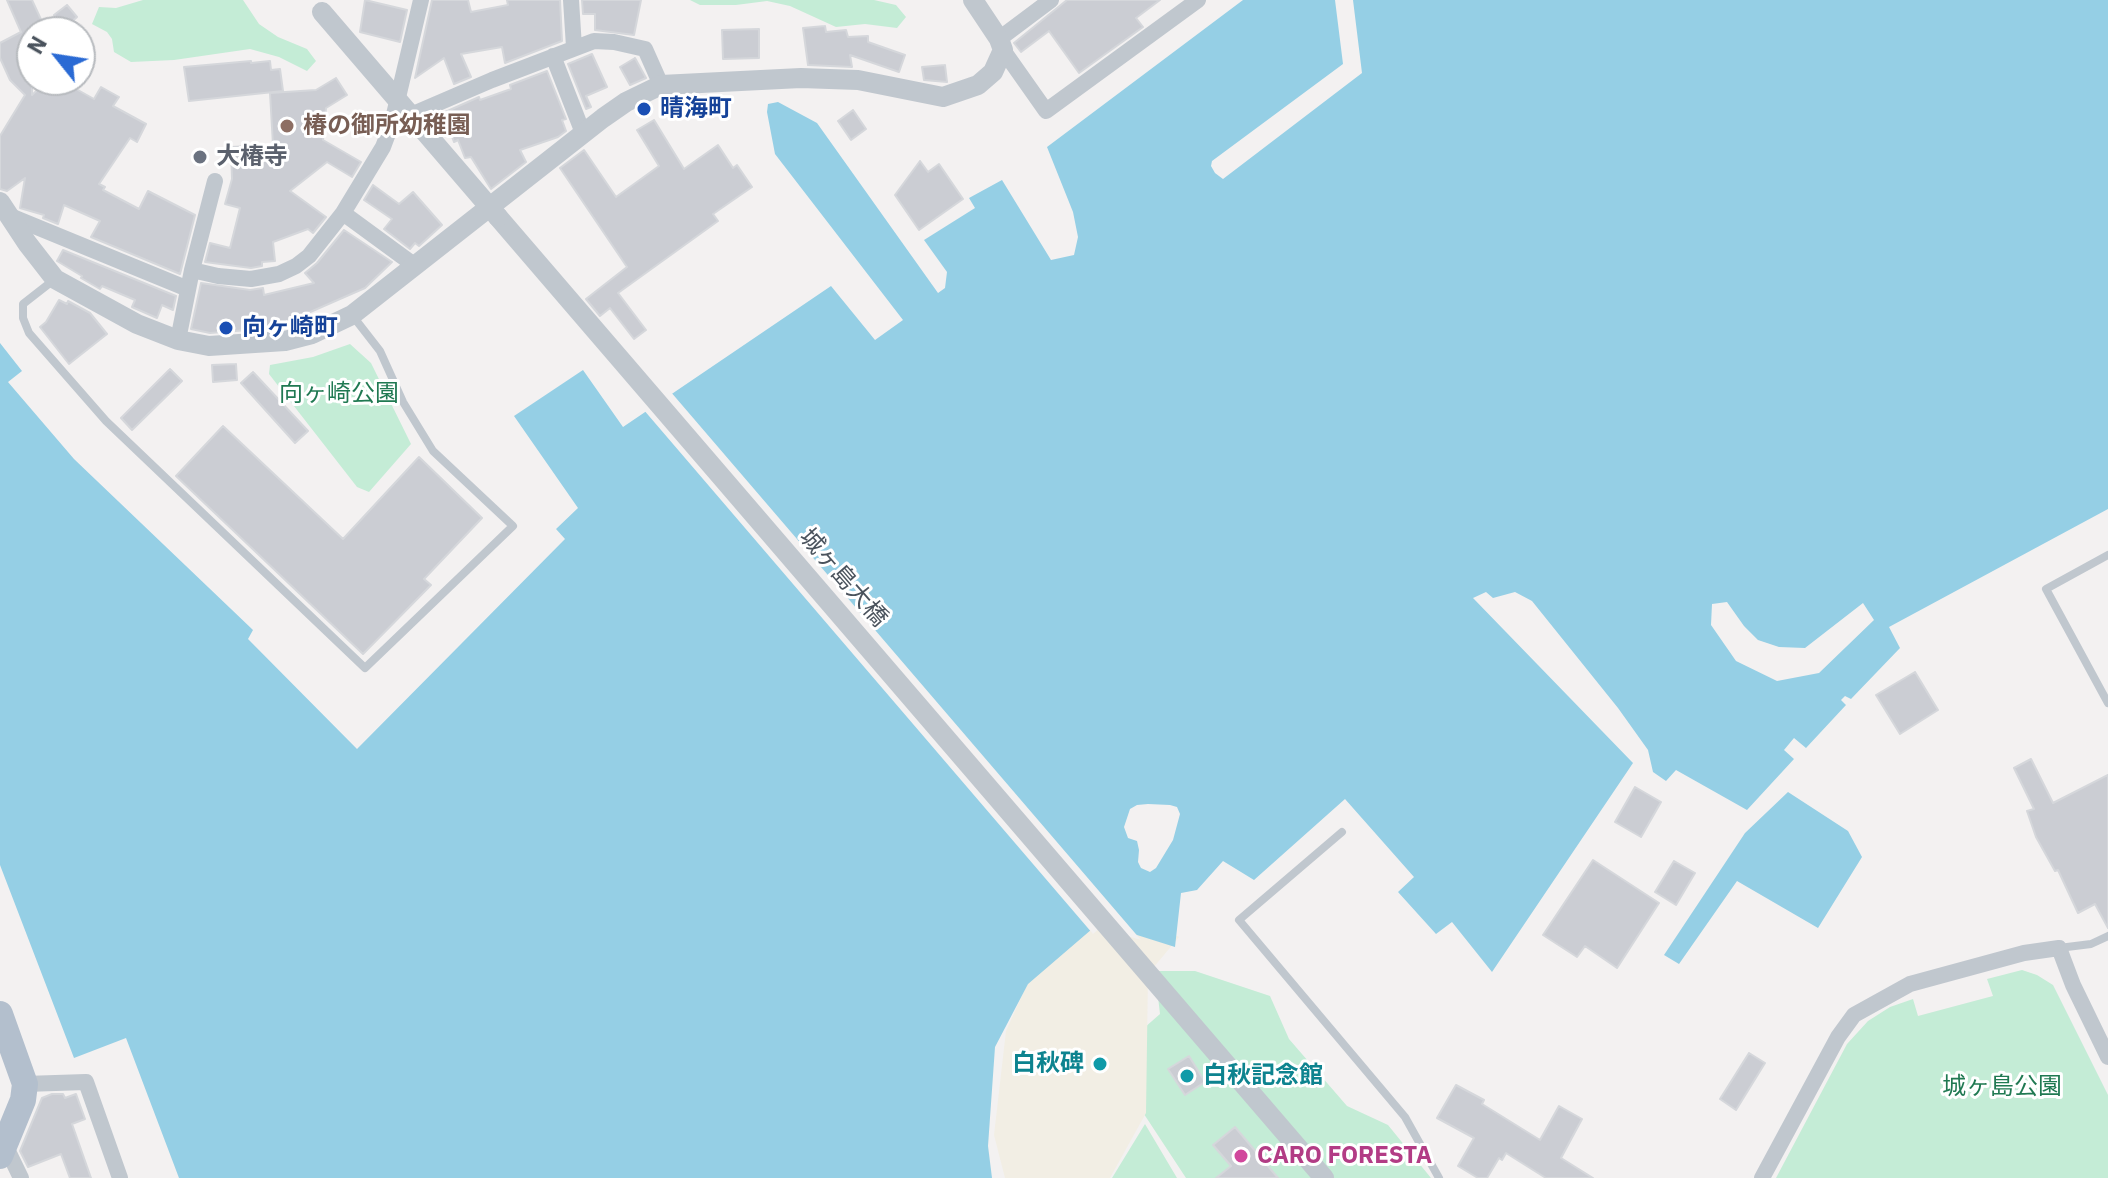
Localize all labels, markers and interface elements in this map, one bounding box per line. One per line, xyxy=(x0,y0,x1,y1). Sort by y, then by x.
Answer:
north arrow xyxy=(16,16,96,96)
text: N xyxy=(20,31,53,59)
place label: 晴海町 xyxy=(660,95,732,123)
marker: 晴海町 xyxy=(635,100,653,118)
place label: 椿の御所幼稚園 xyxy=(303,112,471,140)
marker: 椿の御所幼稚園 xyxy=(278,117,296,135)
place label: 大椿寺 xyxy=(216,143,288,171)
marker: 大椿寺 xyxy=(191,148,209,166)
place label: 向ヶ崎町 xyxy=(242,314,338,342)
marker: 向ヶ崎町 xyxy=(217,319,235,337)
park label: 向ヶ崎公園 xyxy=(279,380,399,408)
street label: 城ヶ島大橋 xyxy=(793,523,893,633)
place label: 白秋碑 xyxy=(1012,1050,1084,1078)
marker: 白秋碑 xyxy=(1091,1055,1109,1073)
place label: 白秋記念館 xyxy=(1203,1062,1323,1090)
marker: 白秋記念館 xyxy=(1178,1067,1196,1085)
park label: 城ヶ島公園 xyxy=(1942,1073,2062,1101)
place label: CARO FORESTA xyxy=(1257,1142,1432,1170)
marker: CARO FORESTA xyxy=(1232,1147,1250,1165)

